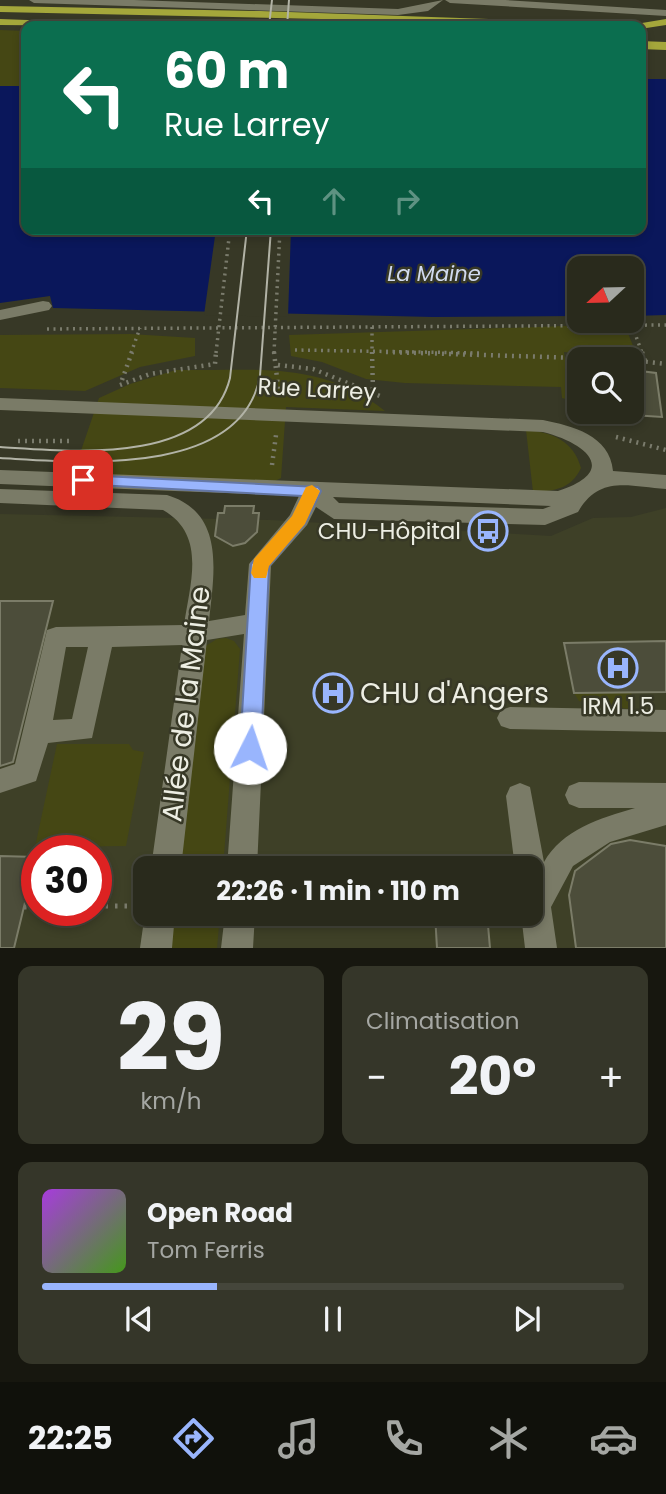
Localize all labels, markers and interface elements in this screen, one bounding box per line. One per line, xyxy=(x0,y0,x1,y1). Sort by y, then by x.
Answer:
text: 60 m xyxy=(164,37,289,105)
icon: left xyxy=(49,49,140,140)
text: Rue Larrey xyxy=(164,102,330,147)
icon: left xyxy=(242,182,280,220)
icon: ahead xyxy=(315,182,353,220)
icon: right xyxy=(388,182,426,220)
north arrow xyxy=(567,256,644,332)
map controls xyxy=(567,256,644,424)
water label: La Maine xyxy=(387,259,481,288)
button: search xyxy=(567,347,644,424)
street label: Rue Larrey xyxy=(257,370,377,408)
pin xyxy=(53,450,113,510)
icon: arrive xyxy=(64,461,102,499)
bus stop icon: CHU-Hôpital xyxy=(467,510,509,552)
place label: CHU-Hôpital xyxy=(318,515,461,547)
street label: Allée de la Maine xyxy=(152,584,220,824)
hospital icon: IRM 1.5 xyxy=(597,647,639,689)
hospital icon: CHU d'Angers xyxy=(312,672,354,714)
place label: CHU d'Angers xyxy=(360,674,549,713)
place label: IRM 1.5 xyxy=(582,690,654,722)
position arrow xyxy=(213,711,287,785)
speed limit sign: 30 xyxy=(21,835,112,926)
text: 22:26 · 1 min · 110 m xyxy=(216,873,460,909)
text: 29 xyxy=(117,974,225,1102)
text: Climatisation xyxy=(366,1005,519,1037)
text: 20° xyxy=(449,1040,536,1113)
text: − xyxy=(366,1051,387,1104)
text: + xyxy=(598,1051,624,1104)
text: km/h xyxy=(140,1085,202,1117)
text: Open Road xyxy=(147,1195,293,1231)
text: Tom Ferris xyxy=(147,1234,265,1266)
icon: previous xyxy=(120,1300,158,1338)
icon: pause xyxy=(314,1300,352,1338)
icon: next xyxy=(508,1300,546,1338)
icon: directions xyxy=(169,1414,218,1463)
icon: music xyxy=(274,1414,323,1463)
icon: phone xyxy=(379,1414,428,1463)
icon: climate xyxy=(484,1414,533,1463)
icon: car xyxy=(589,1414,638,1463)
text: 22:25 xyxy=(28,1415,113,1460)

